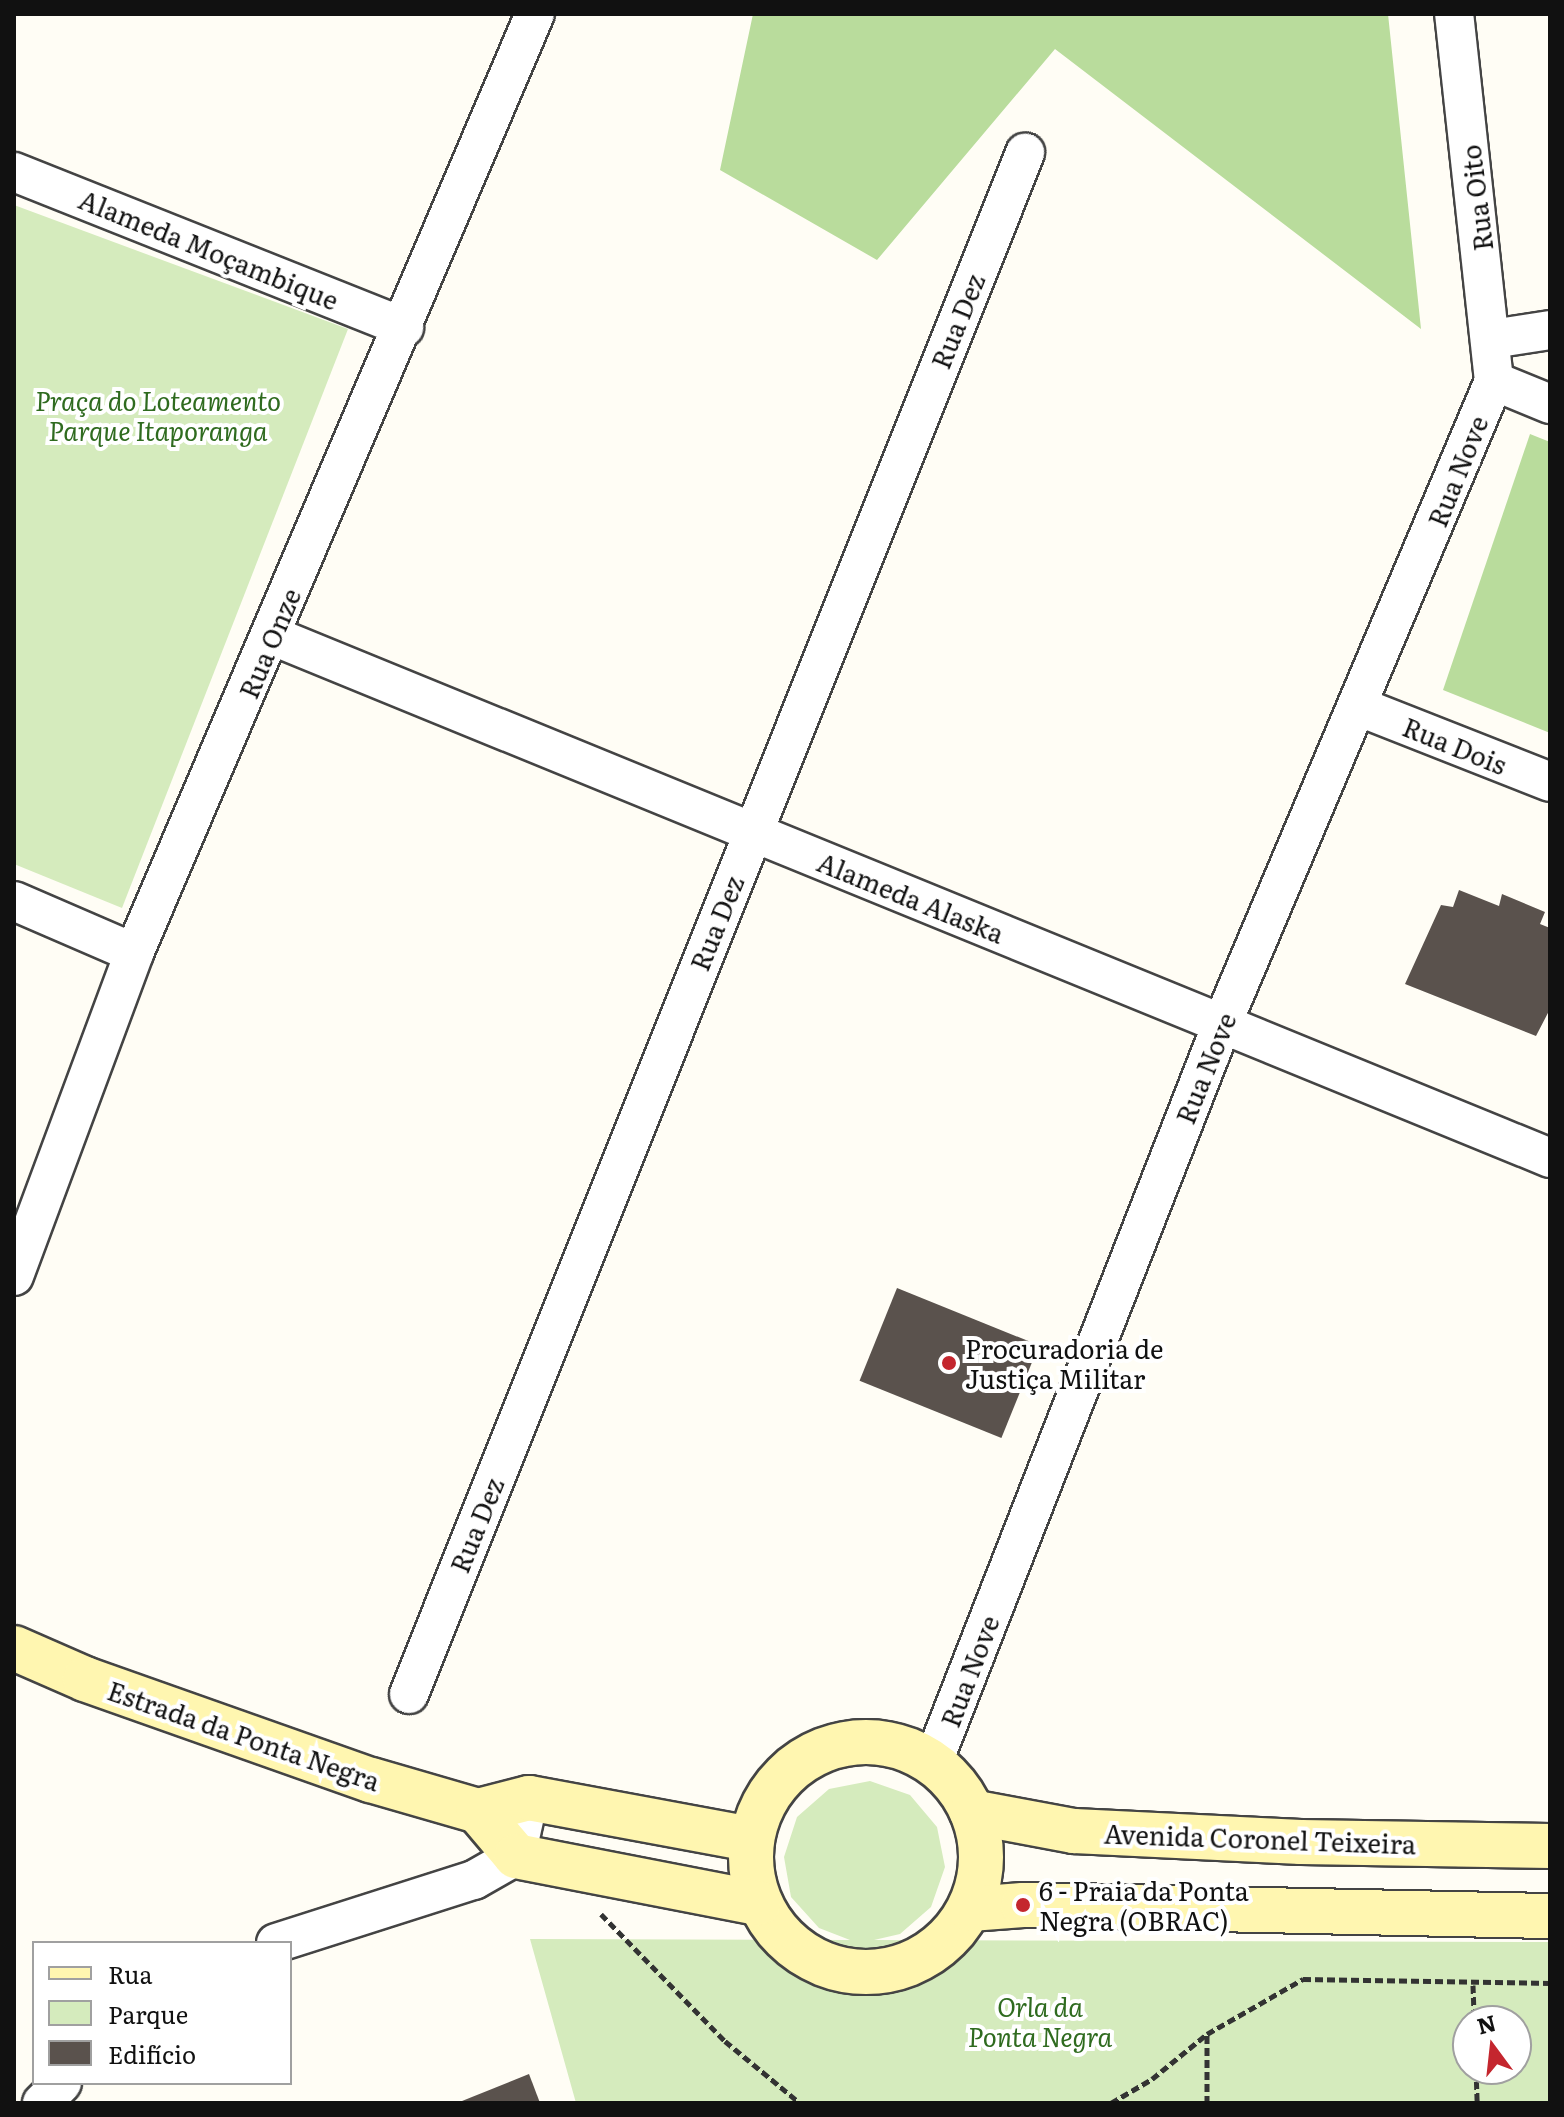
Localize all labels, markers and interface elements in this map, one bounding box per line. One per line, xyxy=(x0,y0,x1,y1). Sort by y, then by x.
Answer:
street label: Rua Oito xyxy=(1454,143,1498,253)
street label: Alameda Moçambique xyxy=(75,183,343,315)
street label: Rua Dez xyxy=(924,269,990,373)
park label: Praça do Loteamento Parque Itaporanga xyxy=(35,384,281,446)
street label: Rua Nove xyxy=(1421,411,1493,531)
street label: Rua Onze xyxy=(232,583,306,703)
street label: Rua Dois xyxy=(1399,710,1511,780)
street label: Alameda Alaska xyxy=(813,845,1009,949)
street label: Rua Dez xyxy=(683,871,749,975)
street label: Rua Nove xyxy=(1169,1008,1241,1128)
place label: Procuradoria de Justiça Militar xyxy=(965,1332,1163,1394)
marker: Procuradoria de Justiça Militar xyxy=(940,1354,958,1372)
street label: Rua Dez xyxy=(443,1473,509,1577)
street label: Rua Nove xyxy=(933,1611,1005,1731)
street label: Estrada da Ponta Negra xyxy=(104,1674,384,1796)
street label: Avenida Coronel Teixeira xyxy=(1103,1817,1417,1859)
place label: 6 - Praia da Ponta Negra (OBRAC) xyxy=(1039,1874,1249,1936)
marker: 6 - Praia da Ponta Negra (OBRAC) xyxy=(1014,1896,1032,1914)
legend xyxy=(32,1941,292,2085)
text: Rua xyxy=(108,1956,152,1991)
park label: Orla da Ponta Negra xyxy=(968,1990,1112,2052)
text: Parque xyxy=(108,1996,188,2031)
north arrow xyxy=(1452,2005,1532,2085)
text: N xyxy=(1473,2005,1499,2042)
text: Edifício xyxy=(108,2036,196,2071)

